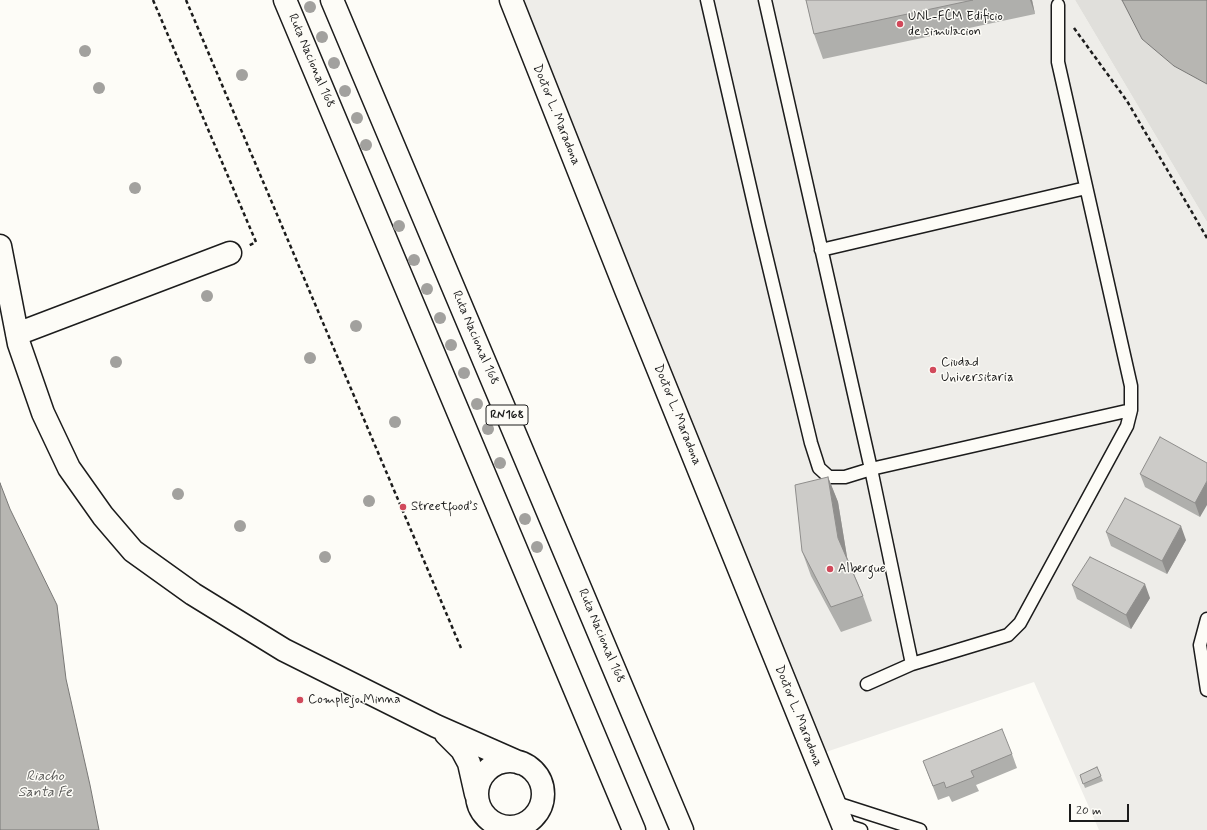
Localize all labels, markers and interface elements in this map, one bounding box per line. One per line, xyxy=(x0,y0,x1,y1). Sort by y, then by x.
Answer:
place label: UNL-FCM Edificio de simulacion xyxy=(908,9,1003,40)
street label: Ruta Nacional 168 xyxy=(284,12,338,110)
marker: UNL-FCM Edificio de simulacion xyxy=(895,19,905,29)
street label: Doctor L. Maradona xyxy=(529,62,583,168)
street label: Ruta Nacional 168 xyxy=(448,289,502,387)
place label: Ciudad Universitaria xyxy=(941,355,1014,386)
street label: Doctor L. Maradona xyxy=(650,362,704,468)
marker: Ciudad Universitaria xyxy=(928,365,938,375)
road number: RN168 xyxy=(486,405,528,425)
place label: Streetfood’s xyxy=(411,499,478,515)
marker: Streetfood’s xyxy=(398,502,408,512)
place label: Albergue xyxy=(838,561,886,577)
marker: Albergue xyxy=(825,564,835,574)
street label: Ruta Nacional 168 xyxy=(574,587,628,685)
street label: Doctor L. Maradona xyxy=(771,663,825,769)
place label: Complejo Minna xyxy=(308,692,401,708)
marker: Complejo Minna xyxy=(295,695,305,705)
water label: Riacho Santa Fe xyxy=(18,769,72,802)
scale bar xyxy=(1071,796,1131,822)
text: 20 m xyxy=(1076,803,1102,819)

